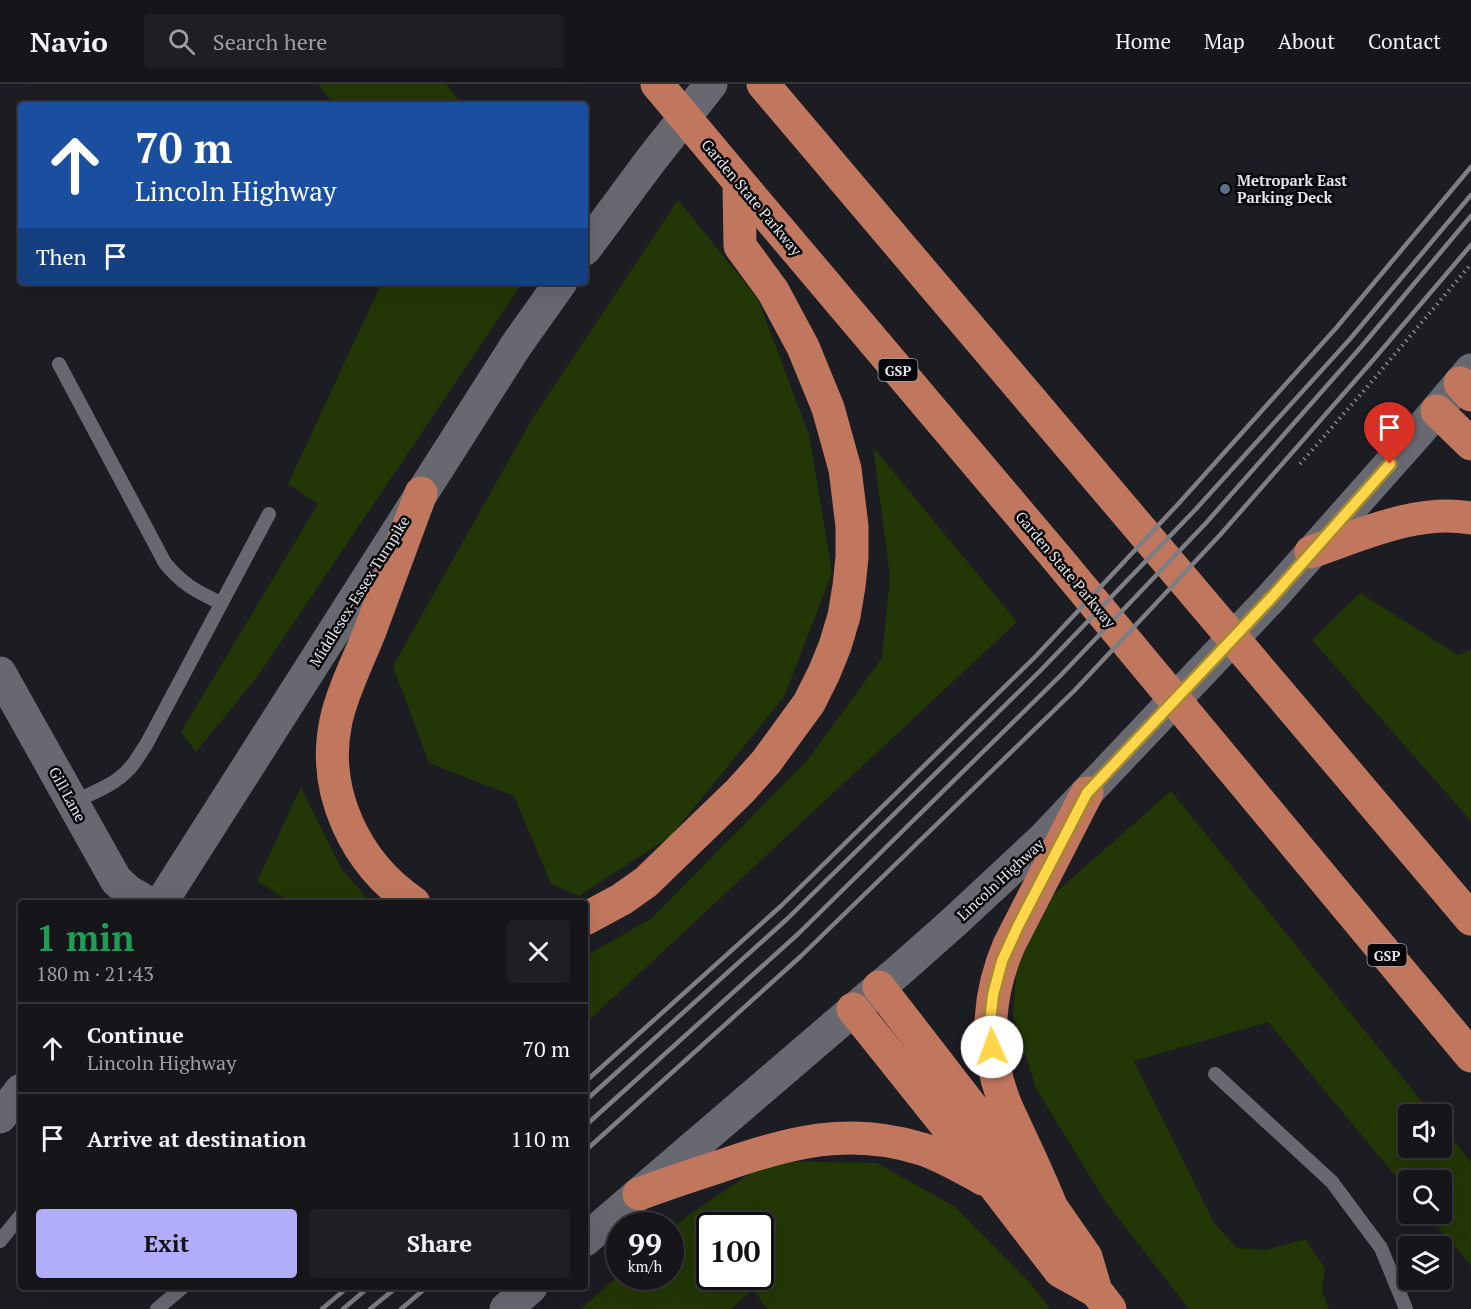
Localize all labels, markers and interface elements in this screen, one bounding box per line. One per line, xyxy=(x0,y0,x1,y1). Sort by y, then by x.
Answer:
search box xyxy=(144,14,564,68)
text: Navio xyxy=(30,23,108,60)
icon: search xyxy=(165,25,198,58)
text: Search here xyxy=(213,27,327,56)
text: Home xyxy=(1115,27,1171,55)
text: Map xyxy=(1204,27,1245,55)
text: About xyxy=(1278,27,1335,55)
text: Contact xyxy=(1368,27,1441,55)
text: 70 m xyxy=(135,119,233,175)
icon: ahead xyxy=(36,126,114,204)
street label: Garden State Parkway xyxy=(697,135,807,260)
place label: Metropark East Parking Deck xyxy=(1237,170,1347,207)
text: Lincoln Highway xyxy=(135,173,337,209)
marker: Metropark East Parking Deck xyxy=(1218,182,1232,196)
icon: arrive xyxy=(99,240,132,273)
text: Then xyxy=(36,242,87,271)
road number: GSP xyxy=(878,359,918,381)
pin xyxy=(1364,402,1415,464)
icon: arrive xyxy=(1373,411,1406,444)
street label: Garden State Parkway xyxy=(1011,507,1121,632)
street label: Middlesex-Essex Turnpike xyxy=(304,512,414,670)
street label: Gill Lane xyxy=(45,763,91,825)
street label: Lincoln Highway xyxy=(952,833,1048,924)
text: 1 min xyxy=(36,914,134,961)
button: close xyxy=(507,920,570,983)
road number: GSP xyxy=(1368,944,1406,966)
text: 180 m · 21:43 xyxy=(36,960,154,987)
position arrow xyxy=(960,1015,1024,1079)
text: Continue xyxy=(87,1020,184,1049)
icon: ahead xyxy=(36,1032,69,1065)
text: 70 m xyxy=(522,1034,570,1063)
text: Lincoln Highway xyxy=(87,1049,236,1076)
map controls xyxy=(1398,1104,1452,1290)
button: sound xyxy=(1398,1104,1452,1158)
icon: arrive xyxy=(36,1122,69,1155)
text: Arrive at destination xyxy=(87,1124,306,1153)
text: 110 m xyxy=(510,1124,570,1153)
button: search xyxy=(1398,1170,1452,1224)
button: Exit xyxy=(36,1209,297,1278)
button: Share xyxy=(309,1209,570,1278)
speed limit sign: 100 xyxy=(696,1212,774,1290)
text: 99 xyxy=(628,1224,662,1264)
button: layers xyxy=(1398,1236,1452,1290)
text: km/h xyxy=(628,1256,662,1276)

